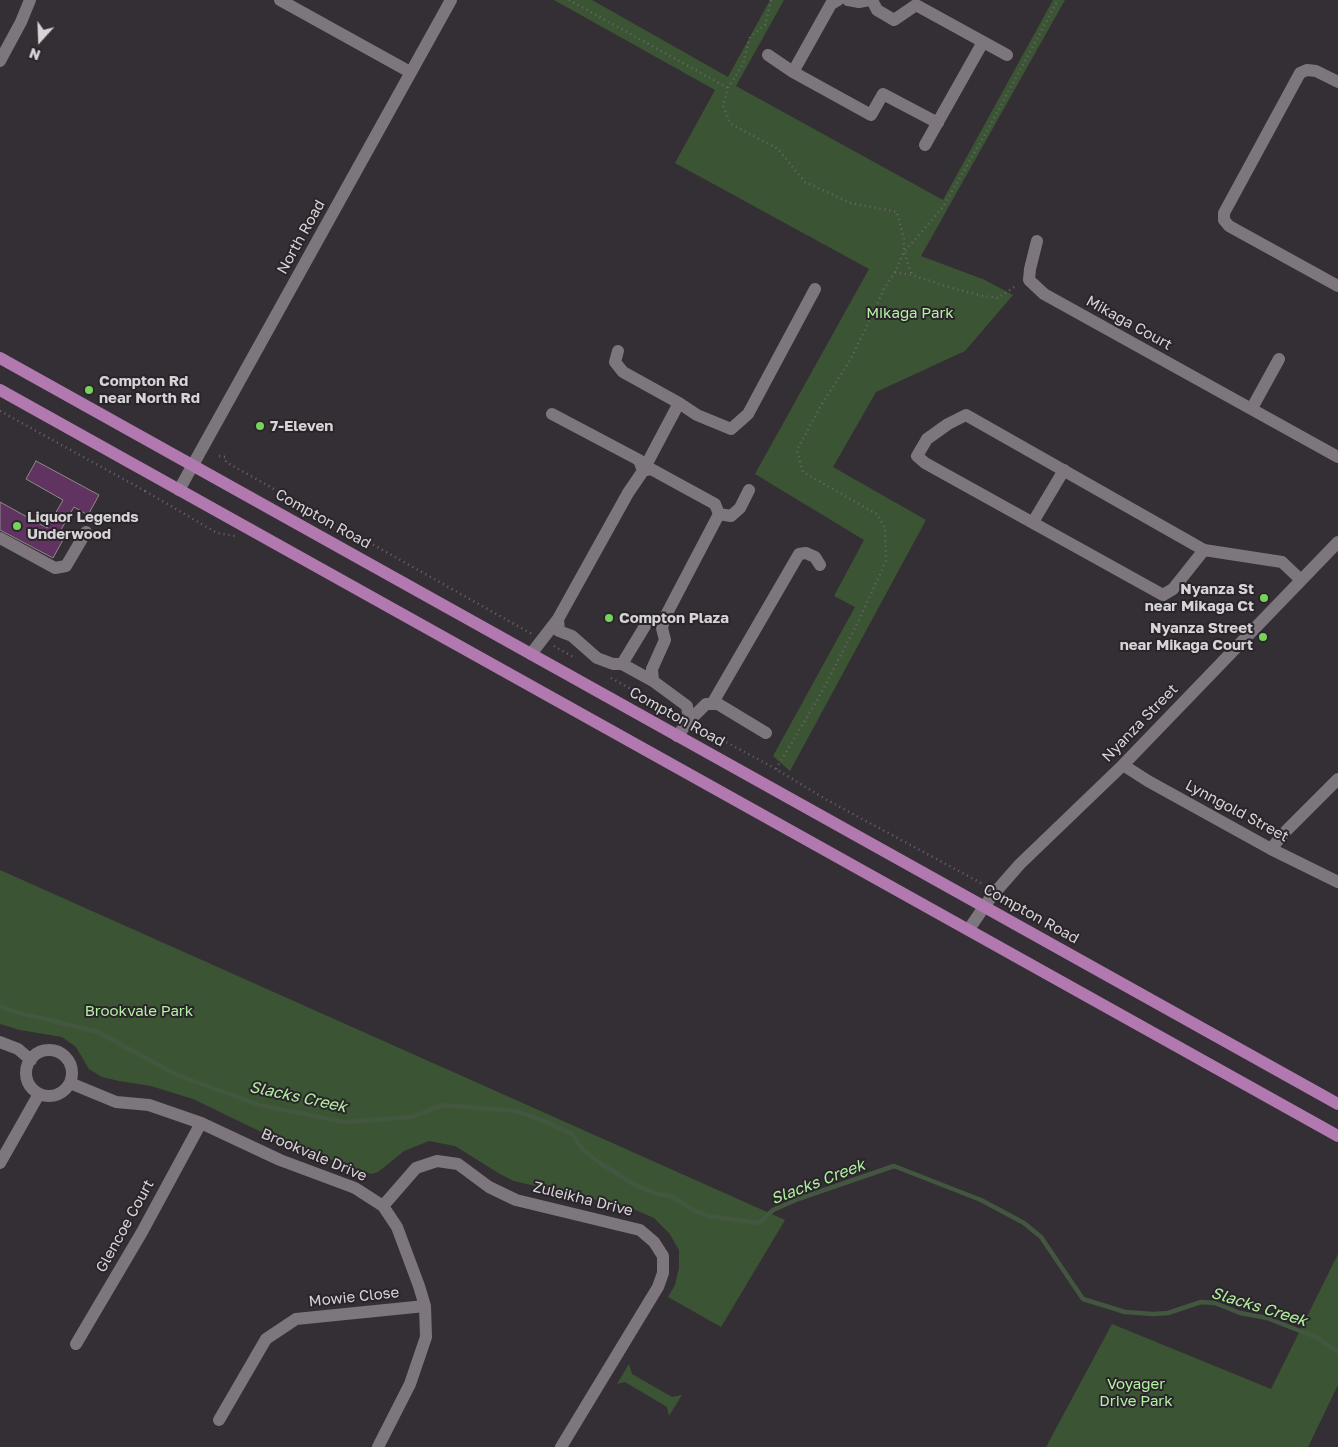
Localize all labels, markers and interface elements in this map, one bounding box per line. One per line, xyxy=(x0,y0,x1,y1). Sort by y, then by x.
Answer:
north arrow xyxy=(15,15,65,65)
text: N xyxy=(27,45,43,64)
street label: North Road xyxy=(273,197,329,277)
street label: Mikaga Court xyxy=(1083,292,1175,354)
park label: Mikaga Park xyxy=(866,304,954,322)
place label: Compton Rd near North Rd xyxy=(99,372,200,407)
marker: Compton Rd near North Rd xyxy=(83,384,95,396)
place label: 7-Eleven xyxy=(270,417,333,435)
marker: 7-Eleven xyxy=(254,420,266,432)
street label: Compton Road xyxy=(272,485,374,553)
place label: Liquor Legends Underwood xyxy=(27,508,139,543)
marker: Liquor Legends Underwood xyxy=(11,520,23,532)
place label: Nyanza St near Mikaga Ct xyxy=(1145,580,1254,615)
marker: Nyanza St near Mikaga Ct xyxy=(1258,592,1270,604)
place label: Compton Plaza xyxy=(619,609,729,627)
marker: Compton Plaza xyxy=(603,612,615,624)
place label: Nyanza Street near Mikaga Court xyxy=(1120,619,1253,654)
marker: Nyanza Street near Mikaga Court xyxy=(1257,631,1269,643)
street label: Nyanza Street xyxy=(1098,680,1182,766)
street label: Compton Road xyxy=(626,683,728,751)
street label: Lynngold Street xyxy=(1182,776,1292,846)
street label: Compton Road xyxy=(980,880,1082,948)
park label: Brookvale Park xyxy=(85,1002,193,1020)
water label: Slacks Creek xyxy=(247,1077,349,1117)
street label: Brookvale Drive xyxy=(258,1125,370,1185)
water label: Slacks Creek xyxy=(768,1155,868,1209)
street label: Glencoe Court xyxy=(92,1177,158,1275)
street label: Zuleikha Drive xyxy=(531,1178,635,1220)
street label: Mowie Close xyxy=(308,1283,400,1311)
water label: Slacks Creek xyxy=(1209,1283,1309,1331)
park label: Voyager Drive Park xyxy=(1099,1375,1173,1410)

